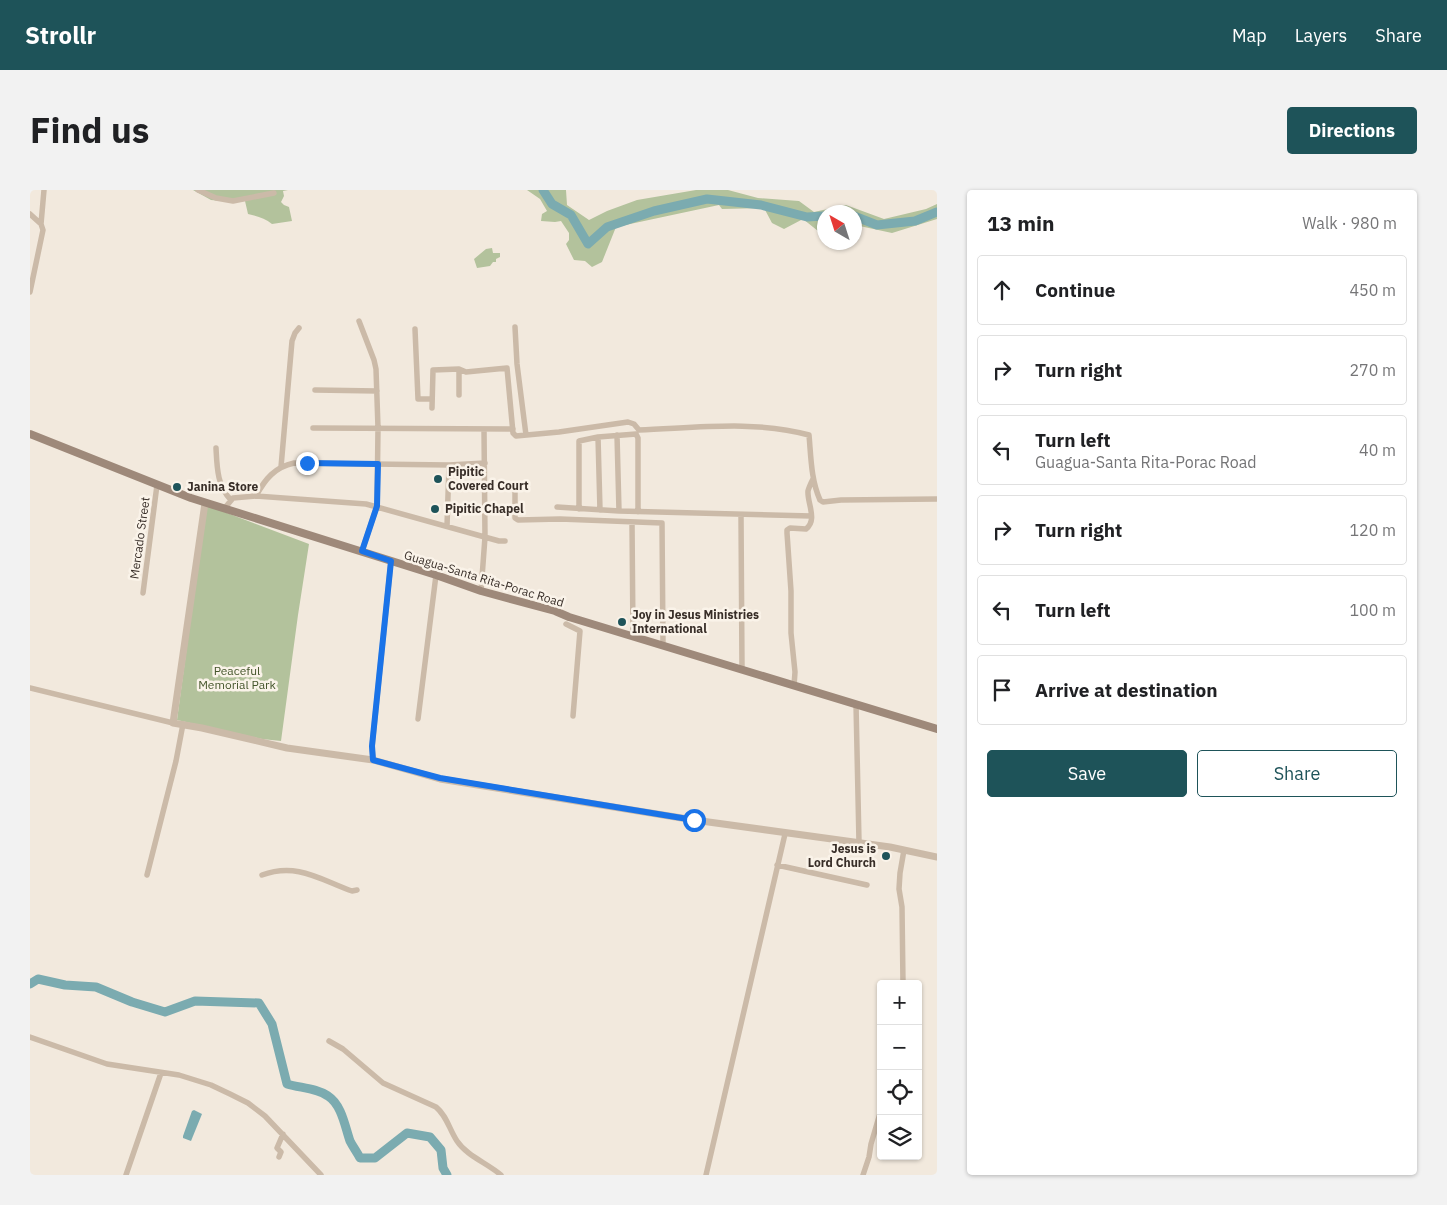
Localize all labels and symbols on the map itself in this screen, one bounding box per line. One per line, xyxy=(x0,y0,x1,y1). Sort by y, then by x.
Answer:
north arrow xyxy=(817,205,862,250)
route end xyxy=(296,452,319,475)
place label: Pipitic Covered Court xyxy=(448,464,529,493)
marker: Pipitic Covered Court xyxy=(432,473,444,485)
place label: Janina Store xyxy=(187,479,258,494)
marker: Janina Store xyxy=(171,481,183,493)
street label: Mercado Street xyxy=(126,496,153,580)
place label: Pipitic Chapel xyxy=(445,501,524,516)
marker: Pipitic Chapel xyxy=(429,503,441,515)
street label: Guagua-Santa Rita-Porac Road xyxy=(402,547,566,610)
place label: Joy in Jesus Ministries International xyxy=(632,607,759,636)
marker: Joy in Jesus Ministries International xyxy=(616,616,628,628)
park label: Peaceful Memorial Park xyxy=(198,663,277,692)
route start xyxy=(683,809,706,832)
place label: Jesus is Lord Church xyxy=(808,841,876,870)
marker: Jesus is Lord Church xyxy=(880,850,892,862)

